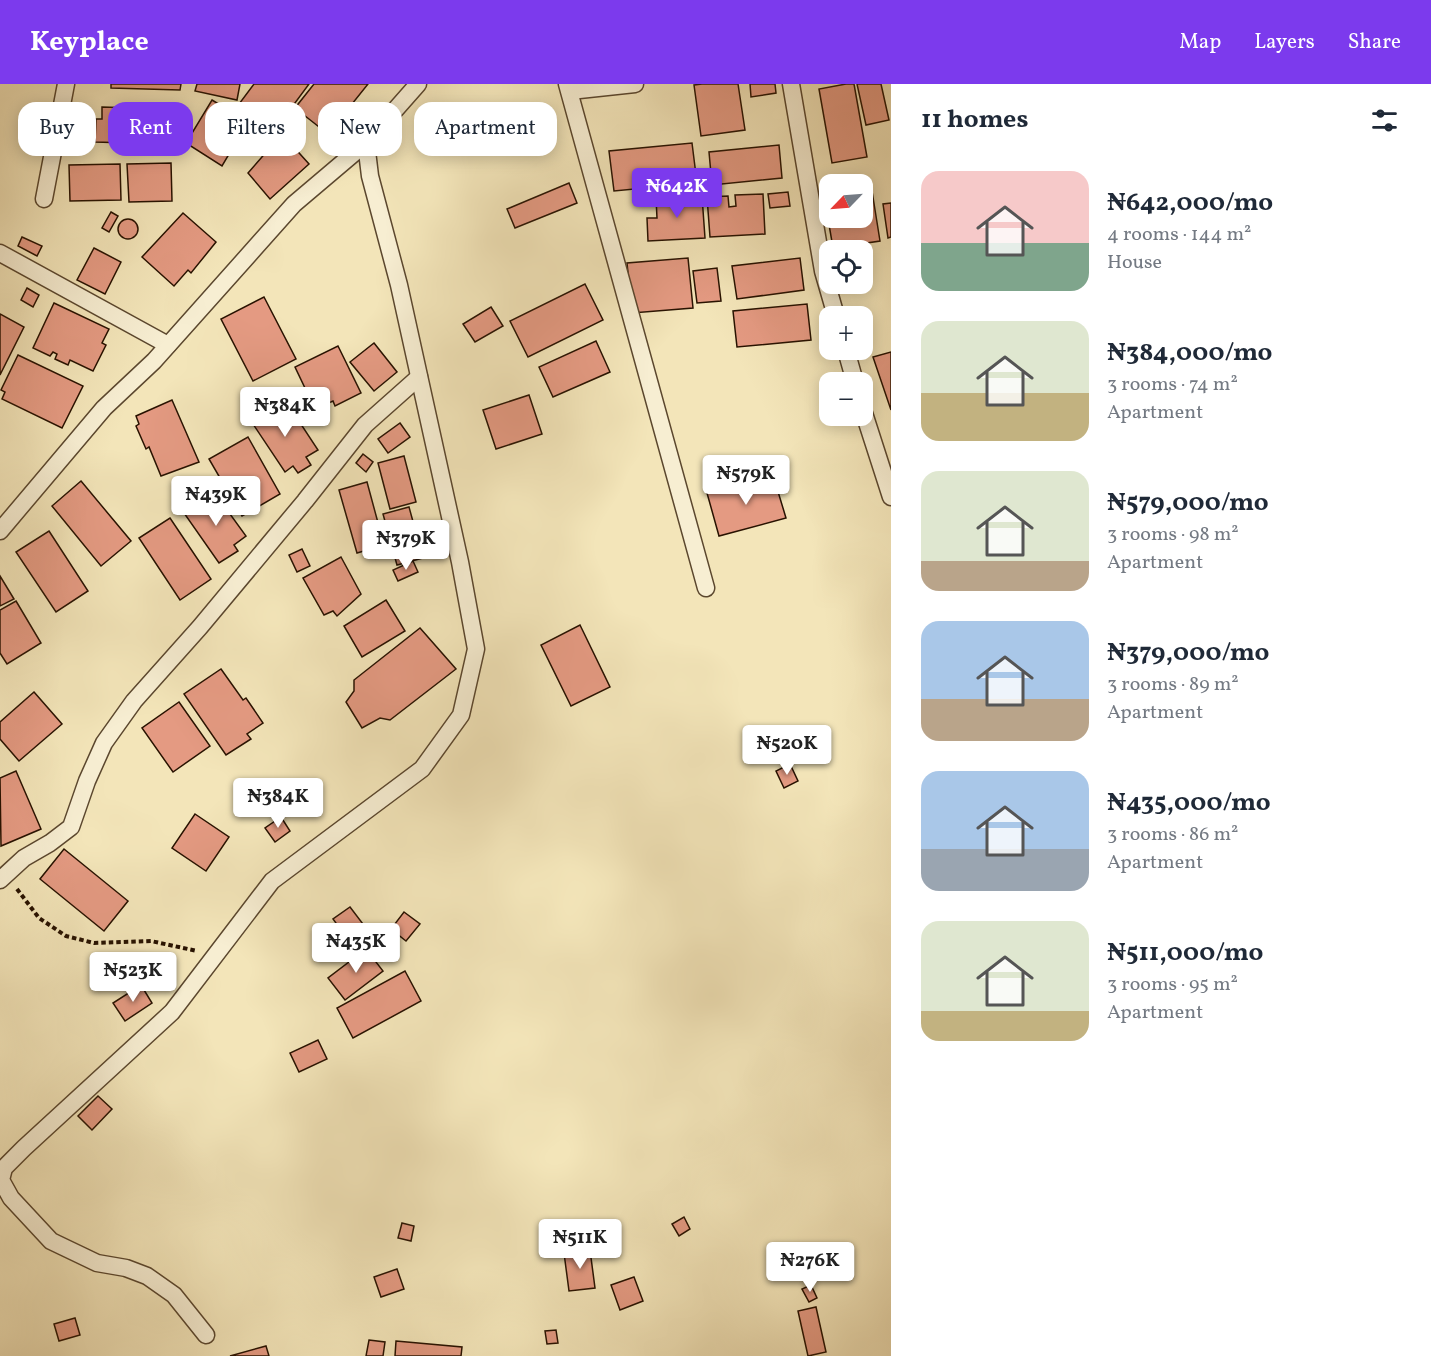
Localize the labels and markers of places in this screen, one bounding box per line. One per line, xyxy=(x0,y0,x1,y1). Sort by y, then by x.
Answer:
pin: ₦642K xyxy=(635,168,719,219)
pin: ₦384K xyxy=(243,387,327,438)
pin: ₦579K xyxy=(704,455,788,506)
pin: ₦439K xyxy=(174,476,258,527)
pin: ₦379K xyxy=(364,520,448,571)
pin: ₦520K xyxy=(745,725,829,776)
pin: ₦384K xyxy=(236,778,320,829)
pin: ₦435K xyxy=(314,923,398,974)
pin: ₦523K xyxy=(91,952,175,1003)
pin: ₦511K xyxy=(538,1219,622,1270)
pin: ₦276K xyxy=(768,1242,852,1293)

